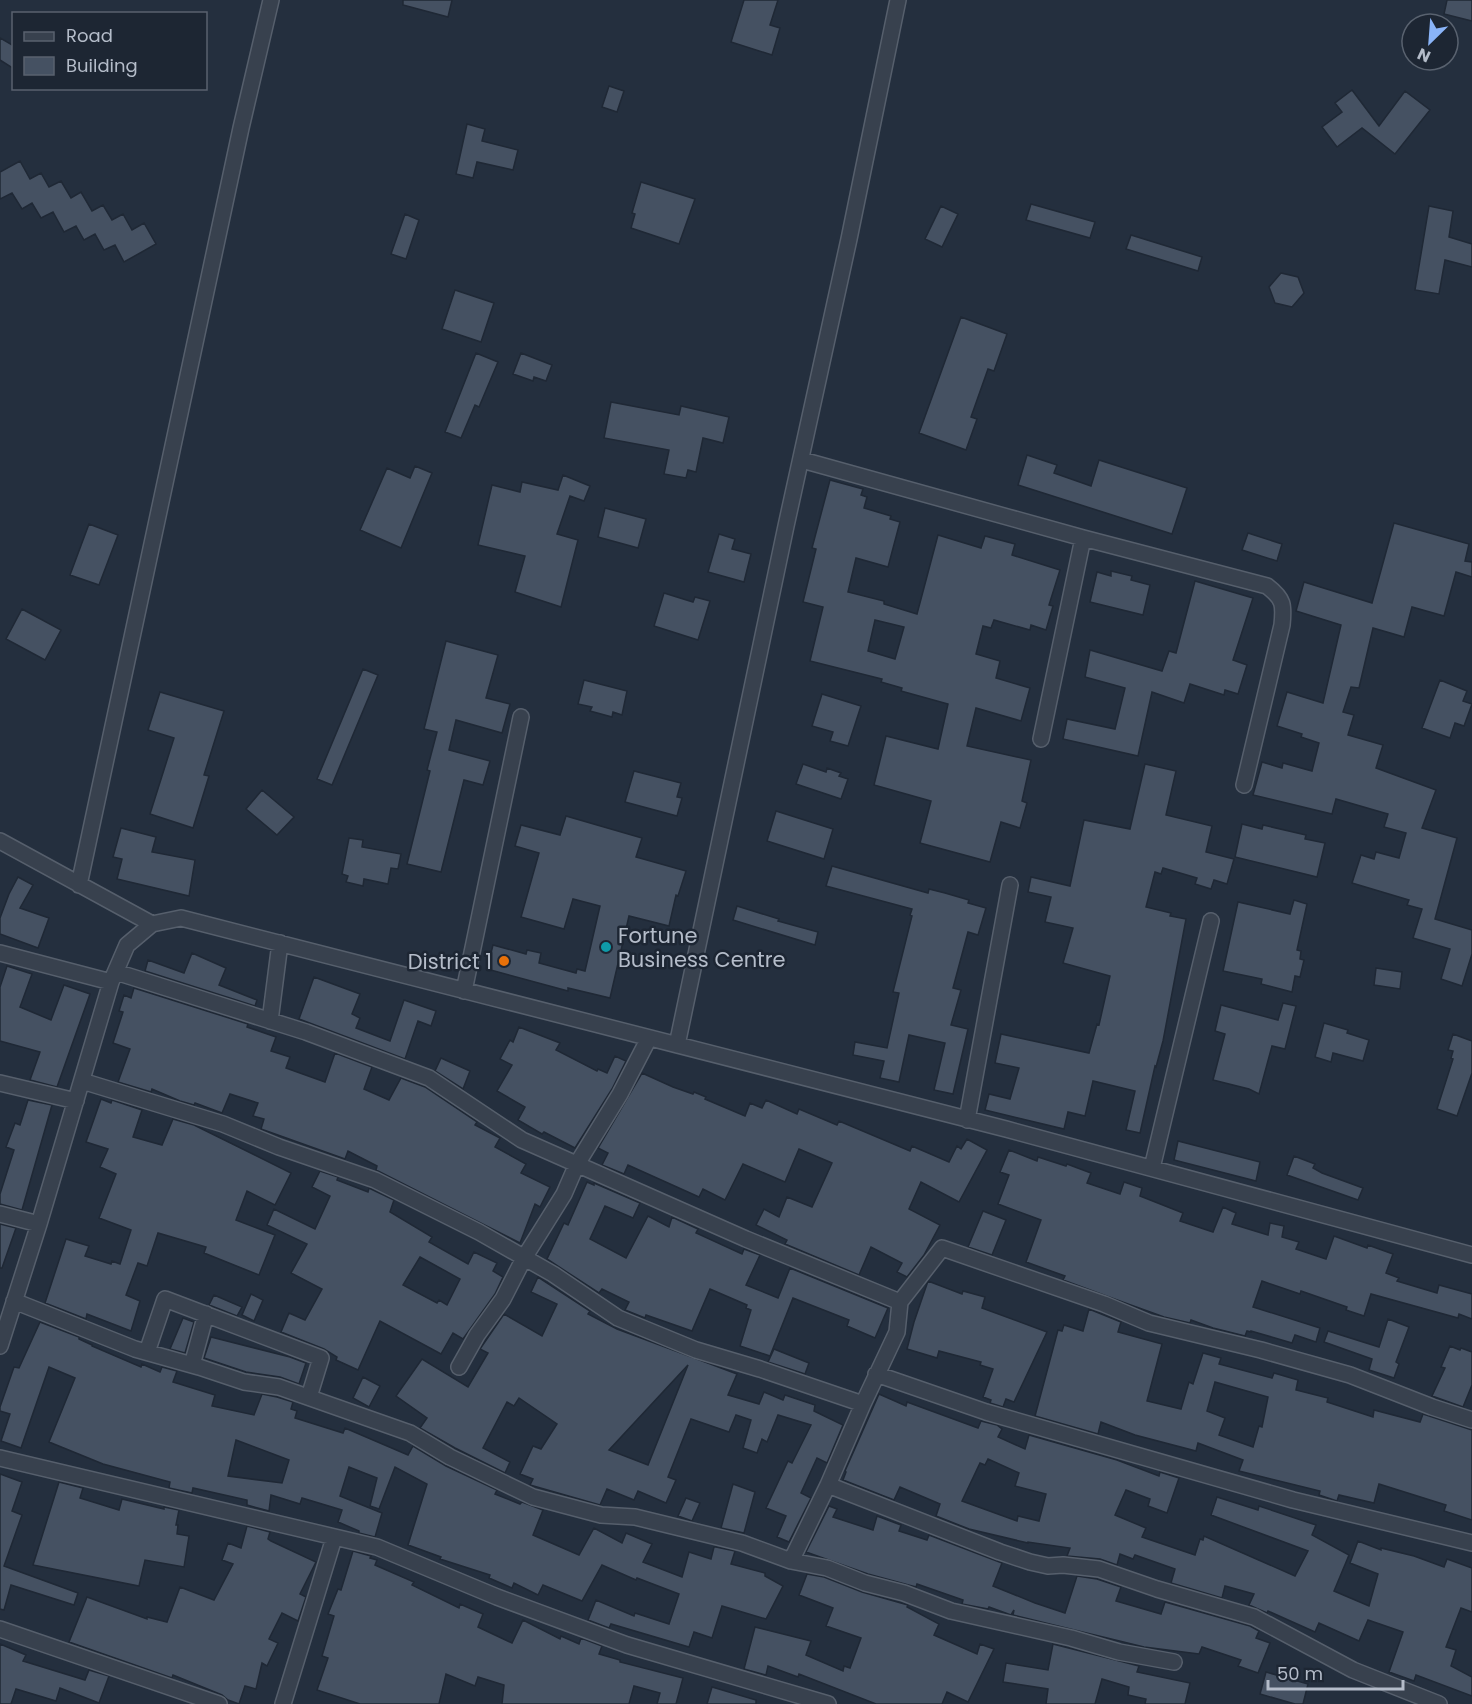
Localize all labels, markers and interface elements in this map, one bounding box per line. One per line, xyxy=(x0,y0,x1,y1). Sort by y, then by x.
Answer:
legend xyxy=(12,12,207,90)
north arrow xyxy=(1400,12,1460,72)
text: Road xyxy=(66,23,113,48)
text: N xyxy=(1414,42,1434,68)
text: Building xyxy=(66,53,138,78)
place label: Fortune Business Centre xyxy=(618,921,786,974)
marker: Fortune Business Centre xyxy=(599,940,613,954)
place label: District 1 xyxy=(408,947,492,976)
marker: District 1 xyxy=(497,954,511,968)
scale bar xyxy=(1268,1653,1403,1691)
text: 50 m xyxy=(1277,1661,1323,1686)

